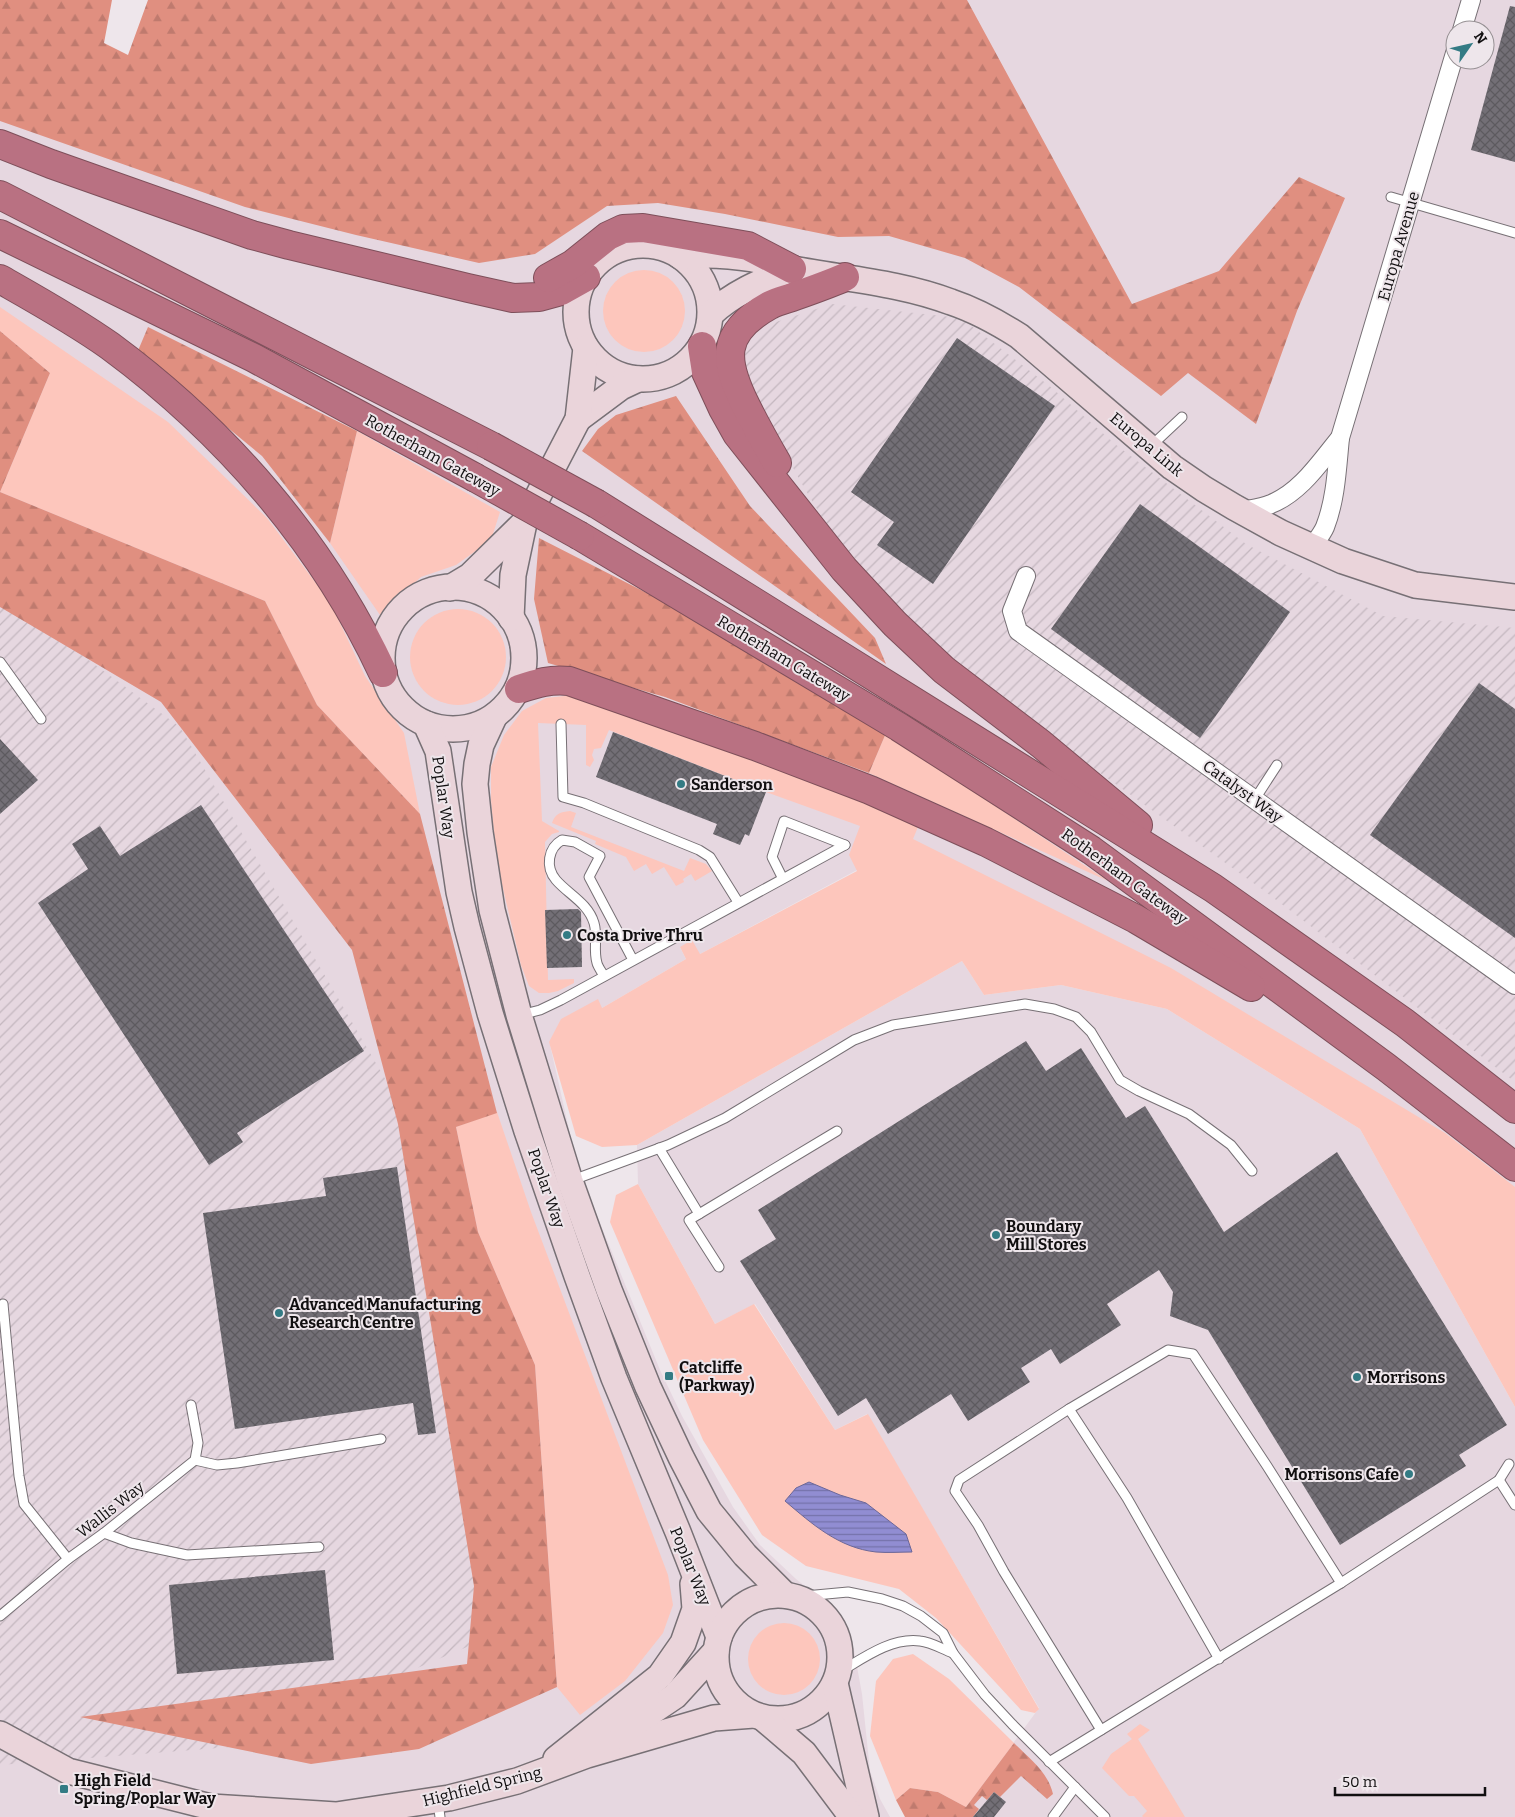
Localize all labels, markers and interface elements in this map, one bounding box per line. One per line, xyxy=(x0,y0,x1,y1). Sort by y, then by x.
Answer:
north arrow xyxy=(1445,20,1495,70)
text: N xyxy=(1470,29,1491,47)
street label: Europa Avenue xyxy=(1374,189,1423,303)
street label: Europa Link xyxy=(1106,408,1187,480)
street label: Rotherham Gateway xyxy=(362,410,504,501)
street label: Rotherham Gateway xyxy=(714,611,854,706)
street label: Poplar Way xyxy=(428,755,459,840)
street label: Catalyst Way xyxy=(1199,756,1287,827)
place label: Sanderson xyxy=(691,775,774,794)
marker: Sanderson xyxy=(675,778,687,790)
street label: Rotherham Gateway xyxy=(1058,824,1192,929)
place label: Costa Drive Thru xyxy=(577,926,703,945)
marker: Costa Drive Thru xyxy=(561,929,573,941)
street label: Poplar Way xyxy=(524,1146,569,1231)
place label: Boundary Mill Stores xyxy=(1006,1217,1087,1254)
marker: Boundary Mill Stores xyxy=(990,1229,1002,1241)
place label: Advanced Manufacturing Research Centre xyxy=(289,1295,481,1332)
marker: Advanced Manufacturing Research Centre xyxy=(273,1307,285,1319)
place label: Catcliffe (Parkway) xyxy=(679,1358,755,1395)
place label: Morrisons xyxy=(1367,1368,1445,1387)
marker: Catcliffe (Parkway) xyxy=(663,1370,675,1382)
marker: Morrisons xyxy=(1351,1371,1363,1383)
place label: Morrisons Cafe xyxy=(1284,1465,1399,1484)
marker: Morrisons Cafe xyxy=(1403,1468,1415,1480)
street label: Wallis Way xyxy=(73,1477,148,1542)
street label: Poplar Way xyxy=(666,1524,715,1609)
street label: Highfield Spring xyxy=(421,1762,544,1810)
scale bar xyxy=(1335,1764,1485,1796)
place label: High Field Spring/Poplar Way xyxy=(74,1771,216,1808)
text: 50 m xyxy=(1342,1773,1378,1791)
marker: High Field Spring/Poplar Way xyxy=(58,1783,70,1795)

